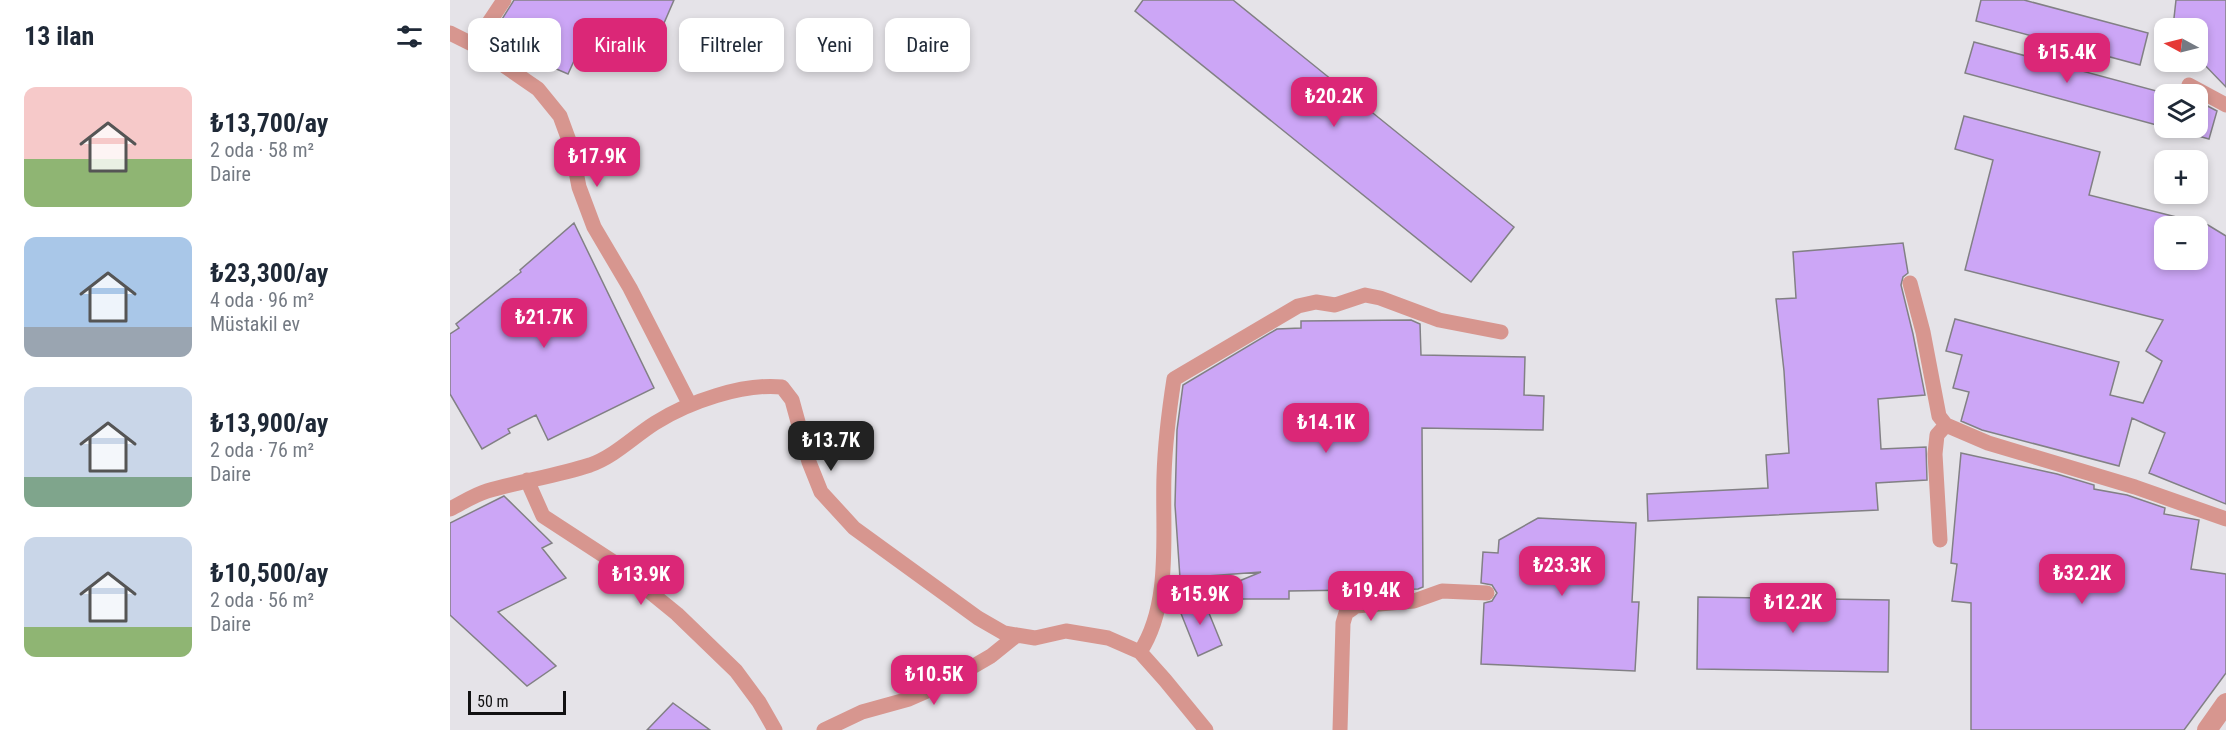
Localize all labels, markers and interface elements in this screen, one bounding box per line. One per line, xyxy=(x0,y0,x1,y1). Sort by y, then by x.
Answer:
chip: Satılık xyxy=(468,18,561,72)
chip: Kiralık xyxy=(573,18,667,72)
chip: Filtreler xyxy=(679,18,784,72)
chip: Yeni xyxy=(796,18,873,72)
chip: Daire xyxy=(885,18,970,72)
north arrow xyxy=(2154,18,2208,72)
map controls xyxy=(2154,18,2208,270)
icon: filters xyxy=(393,20,426,53)
text: 13 ilan xyxy=(24,21,94,51)
pin: ₺15.4K xyxy=(2018,33,2116,84)
text: ₺15.4K xyxy=(2038,40,2096,64)
pin: ₺20.2K xyxy=(1285,77,1383,128)
text: ₺20.2K xyxy=(1305,84,1363,108)
button: layers xyxy=(2154,84,2208,138)
text: ₺13,700/ay xyxy=(210,108,328,138)
icon: home xyxy=(72,111,144,183)
pin: ₺17.9K xyxy=(548,137,646,188)
text: 2 oda · 58 m² xyxy=(210,138,314,162)
text: ₺17.9K xyxy=(568,144,626,168)
button: + xyxy=(2154,150,2208,204)
text: Daire xyxy=(210,162,251,186)
button: − xyxy=(2154,216,2208,270)
text: ₺23,300/ay xyxy=(210,258,328,288)
icon: home xyxy=(72,261,144,333)
text: 4 oda · 96 m² xyxy=(210,288,314,312)
pin: ₺21.7K xyxy=(495,298,593,349)
text: ₺21.7K xyxy=(515,305,573,329)
text: Müstakil ev xyxy=(210,312,300,336)
pin: ₺14.1K xyxy=(1277,403,1375,454)
text: ₺13,900/ay xyxy=(210,408,328,438)
text: ₺14.1K xyxy=(1297,410,1355,434)
icon: home xyxy=(72,411,144,483)
pin: ₺13.7K xyxy=(782,421,880,472)
text: ₺13.7K xyxy=(802,428,860,452)
text: 2 oda · 76 m² xyxy=(210,438,314,462)
text: Daire xyxy=(210,462,251,486)
pin: ₺23.3K xyxy=(1513,546,1611,597)
text: ₺23.3K xyxy=(1533,553,1591,577)
pin: ₺32.2K xyxy=(2033,554,2131,605)
pin: ₺13.9K xyxy=(592,555,690,606)
text: ₺10,500/ay xyxy=(210,558,328,588)
icon: home xyxy=(72,561,144,633)
text: ₺32.2K xyxy=(2053,561,2111,585)
text: ₺13.9K xyxy=(612,562,670,586)
pin: ₺19.4K xyxy=(1322,571,1420,622)
pin: ₺15.9K xyxy=(1151,575,1249,626)
text: ₺19.4K xyxy=(1342,578,1400,602)
text: ₺15.9K xyxy=(1171,582,1229,606)
pin: ₺12.2K xyxy=(1744,583,1842,634)
text: 2 oda · 56 m² xyxy=(210,588,314,612)
text: ₺12.2K xyxy=(1764,590,1822,614)
text: Daire xyxy=(210,612,251,636)
pin: ₺10.5K xyxy=(885,655,983,706)
text: ₺10.5K xyxy=(905,662,963,686)
scale bar xyxy=(468,688,566,716)
text: 50 m xyxy=(477,692,509,711)

